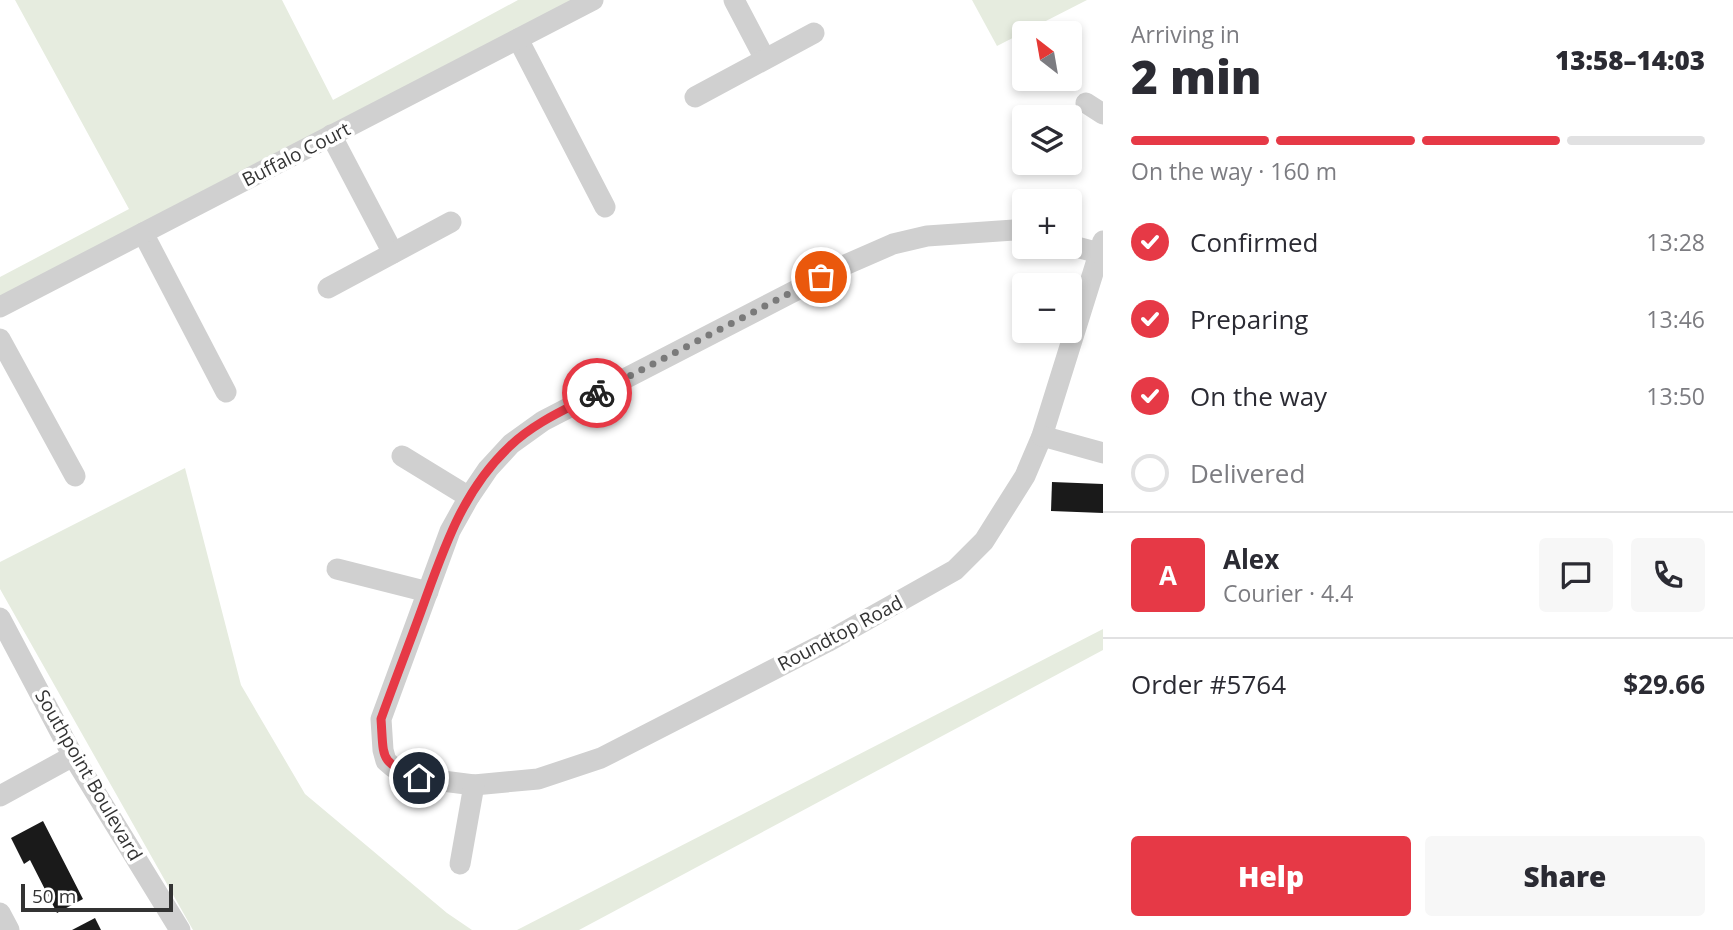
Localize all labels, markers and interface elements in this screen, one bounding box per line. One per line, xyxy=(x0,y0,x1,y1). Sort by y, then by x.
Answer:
text: Arriving in xyxy=(1131,18,1240,50)
north arrow xyxy=(1012,21,1082,91)
map controls xyxy=(1012,21,1082,343)
text: 13:58–14:03 xyxy=(1555,42,1705,78)
text: 2 min xyxy=(1131,45,1262,107)
button: layers xyxy=(1012,105,1082,175)
street label: Buffalo Court xyxy=(238,116,355,192)
text: On the way · 160 m xyxy=(1131,155,1337,187)
button: + xyxy=(1012,189,1082,259)
icon: check xyxy=(1131,223,1169,261)
text: Confirmed xyxy=(1190,224,1318,260)
text: 13:28 xyxy=(1646,226,1705,258)
pin xyxy=(791,247,851,307)
icon: bag xyxy=(802,258,840,296)
button: − xyxy=(1012,273,1082,343)
icon: check xyxy=(1131,300,1169,338)
text: Preparing xyxy=(1190,301,1308,337)
text: 13:46 xyxy=(1646,303,1705,335)
courier xyxy=(562,358,632,428)
icon: bike xyxy=(578,374,616,412)
icon: check xyxy=(1131,377,1169,415)
text: On the way xyxy=(1190,378,1327,414)
text: 13:50 xyxy=(1646,380,1705,412)
text: Delivered xyxy=(1190,455,1305,491)
button: chat xyxy=(1539,538,1613,612)
button: phone xyxy=(1631,538,1705,612)
text: Alex xyxy=(1223,541,1279,577)
text: A xyxy=(1159,557,1177,593)
text: Courier · 4.4 xyxy=(1223,577,1353,609)
street label: Roundtop Road xyxy=(773,589,907,677)
text: Order #5764 xyxy=(1131,666,1286,702)
text: $29.66 xyxy=(1623,666,1705,702)
street label: Southpoint Boulevard xyxy=(29,685,149,865)
pin xyxy=(389,748,449,808)
icon: home xyxy=(400,759,438,797)
button: Help xyxy=(1131,836,1411,916)
button: Share xyxy=(1425,836,1705,916)
scale bar xyxy=(21,881,173,913)
text: 50 m xyxy=(32,883,76,909)

